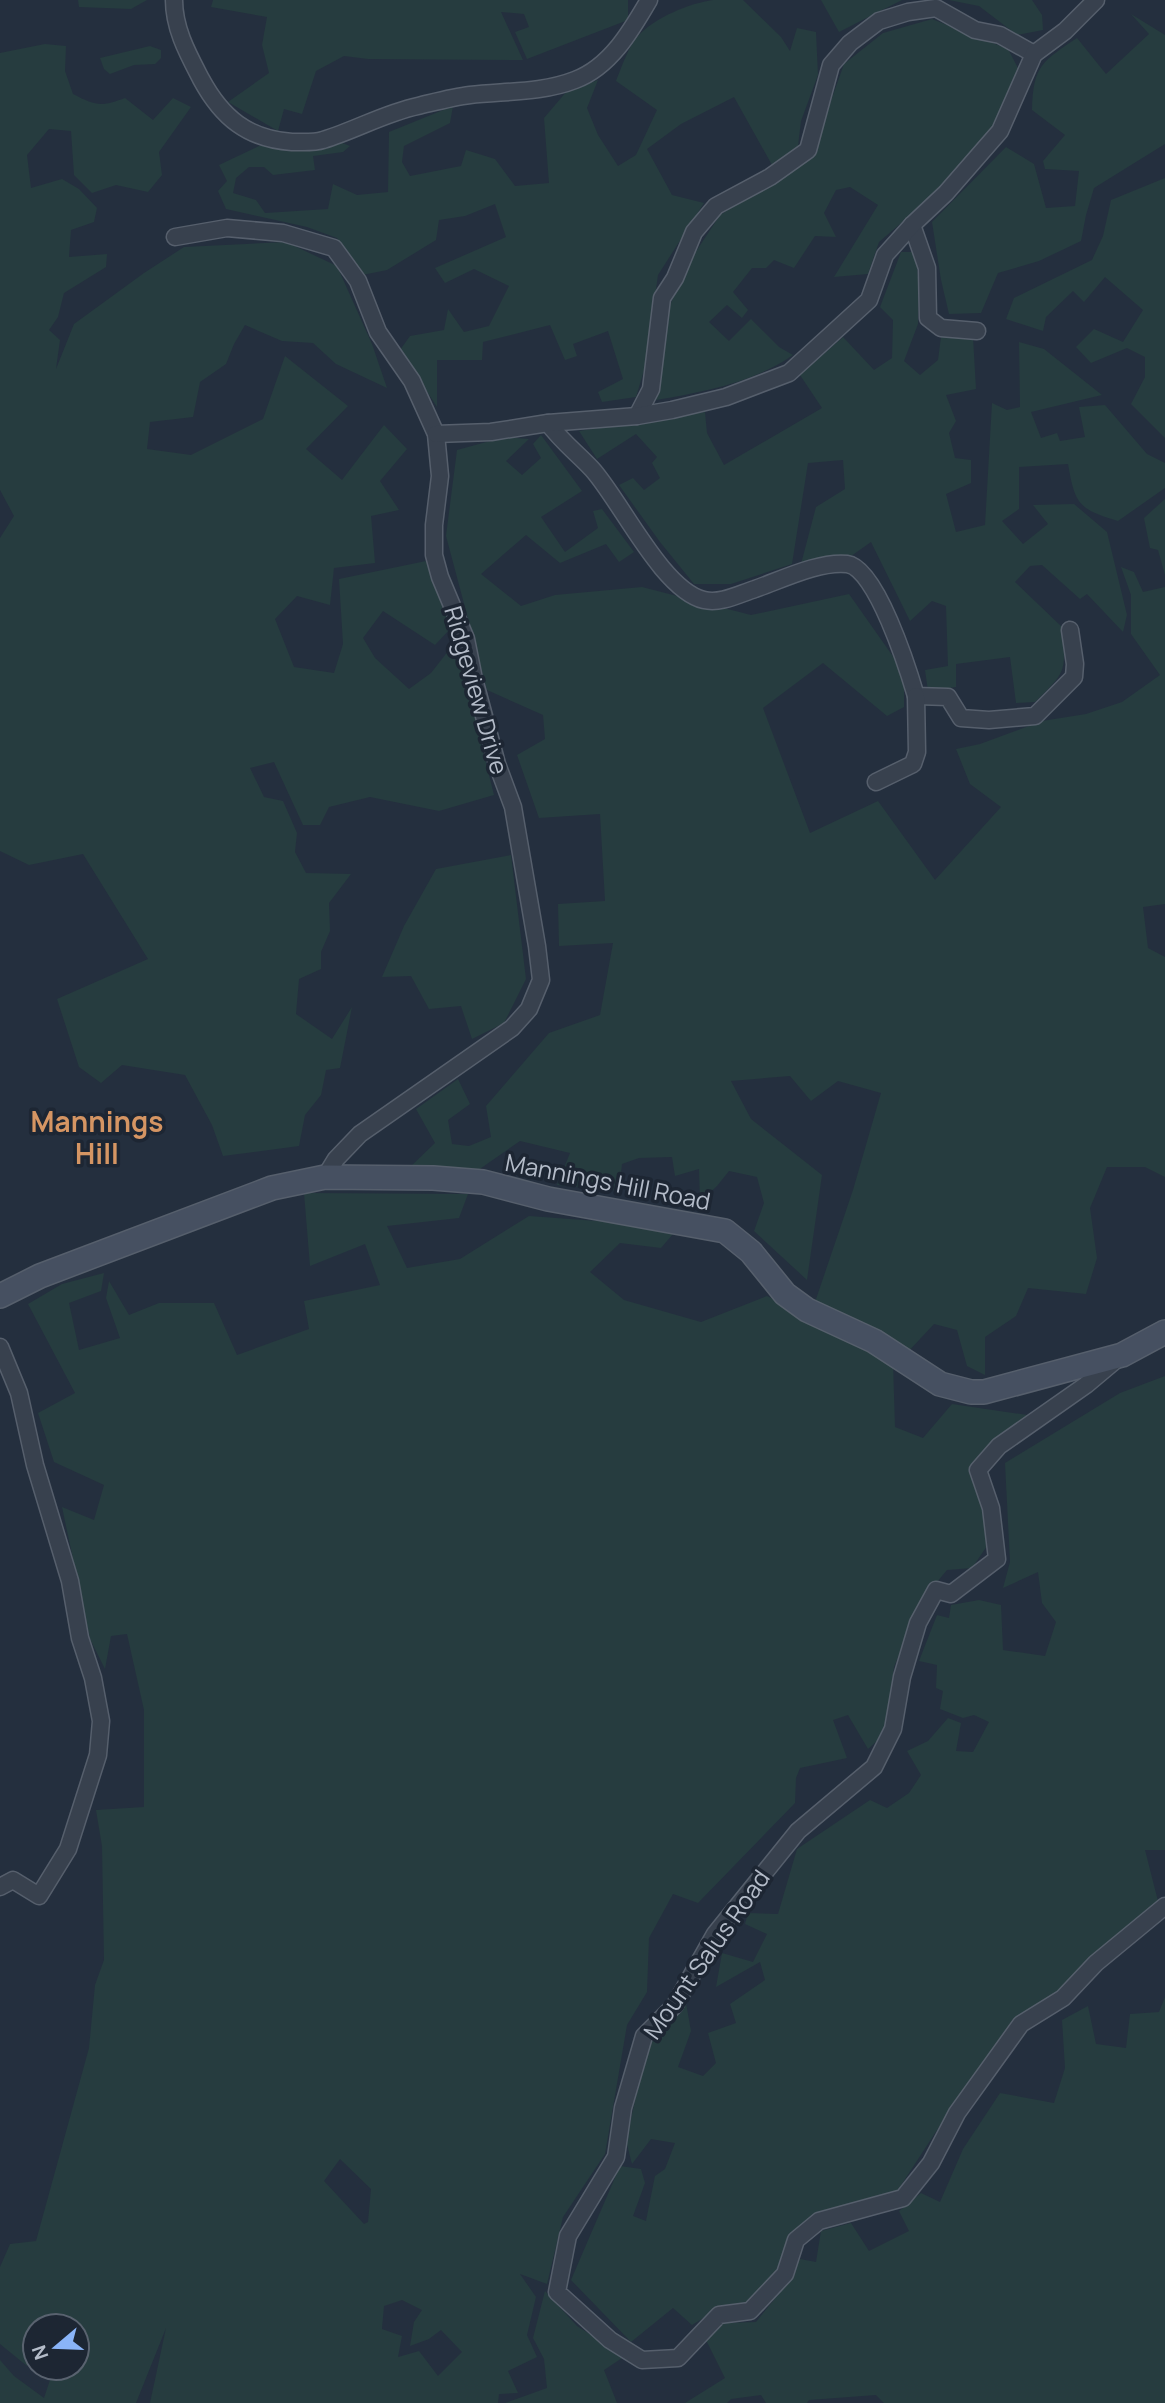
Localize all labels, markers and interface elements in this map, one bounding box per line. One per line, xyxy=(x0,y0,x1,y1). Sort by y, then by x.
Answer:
street label: Ridgeview Drive xyxy=(437,602,517,778)
district label: Mannings Hill xyxy=(31,1102,163,1172)
street label: Mannings Hill Road xyxy=(503,1145,713,1217)
street label: Mount Salus Road xyxy=(635,1863,777,2045)
north arrow xyxy=(21,2312,91,2382)
text: N xyxy=(25,2342,54,2363)

